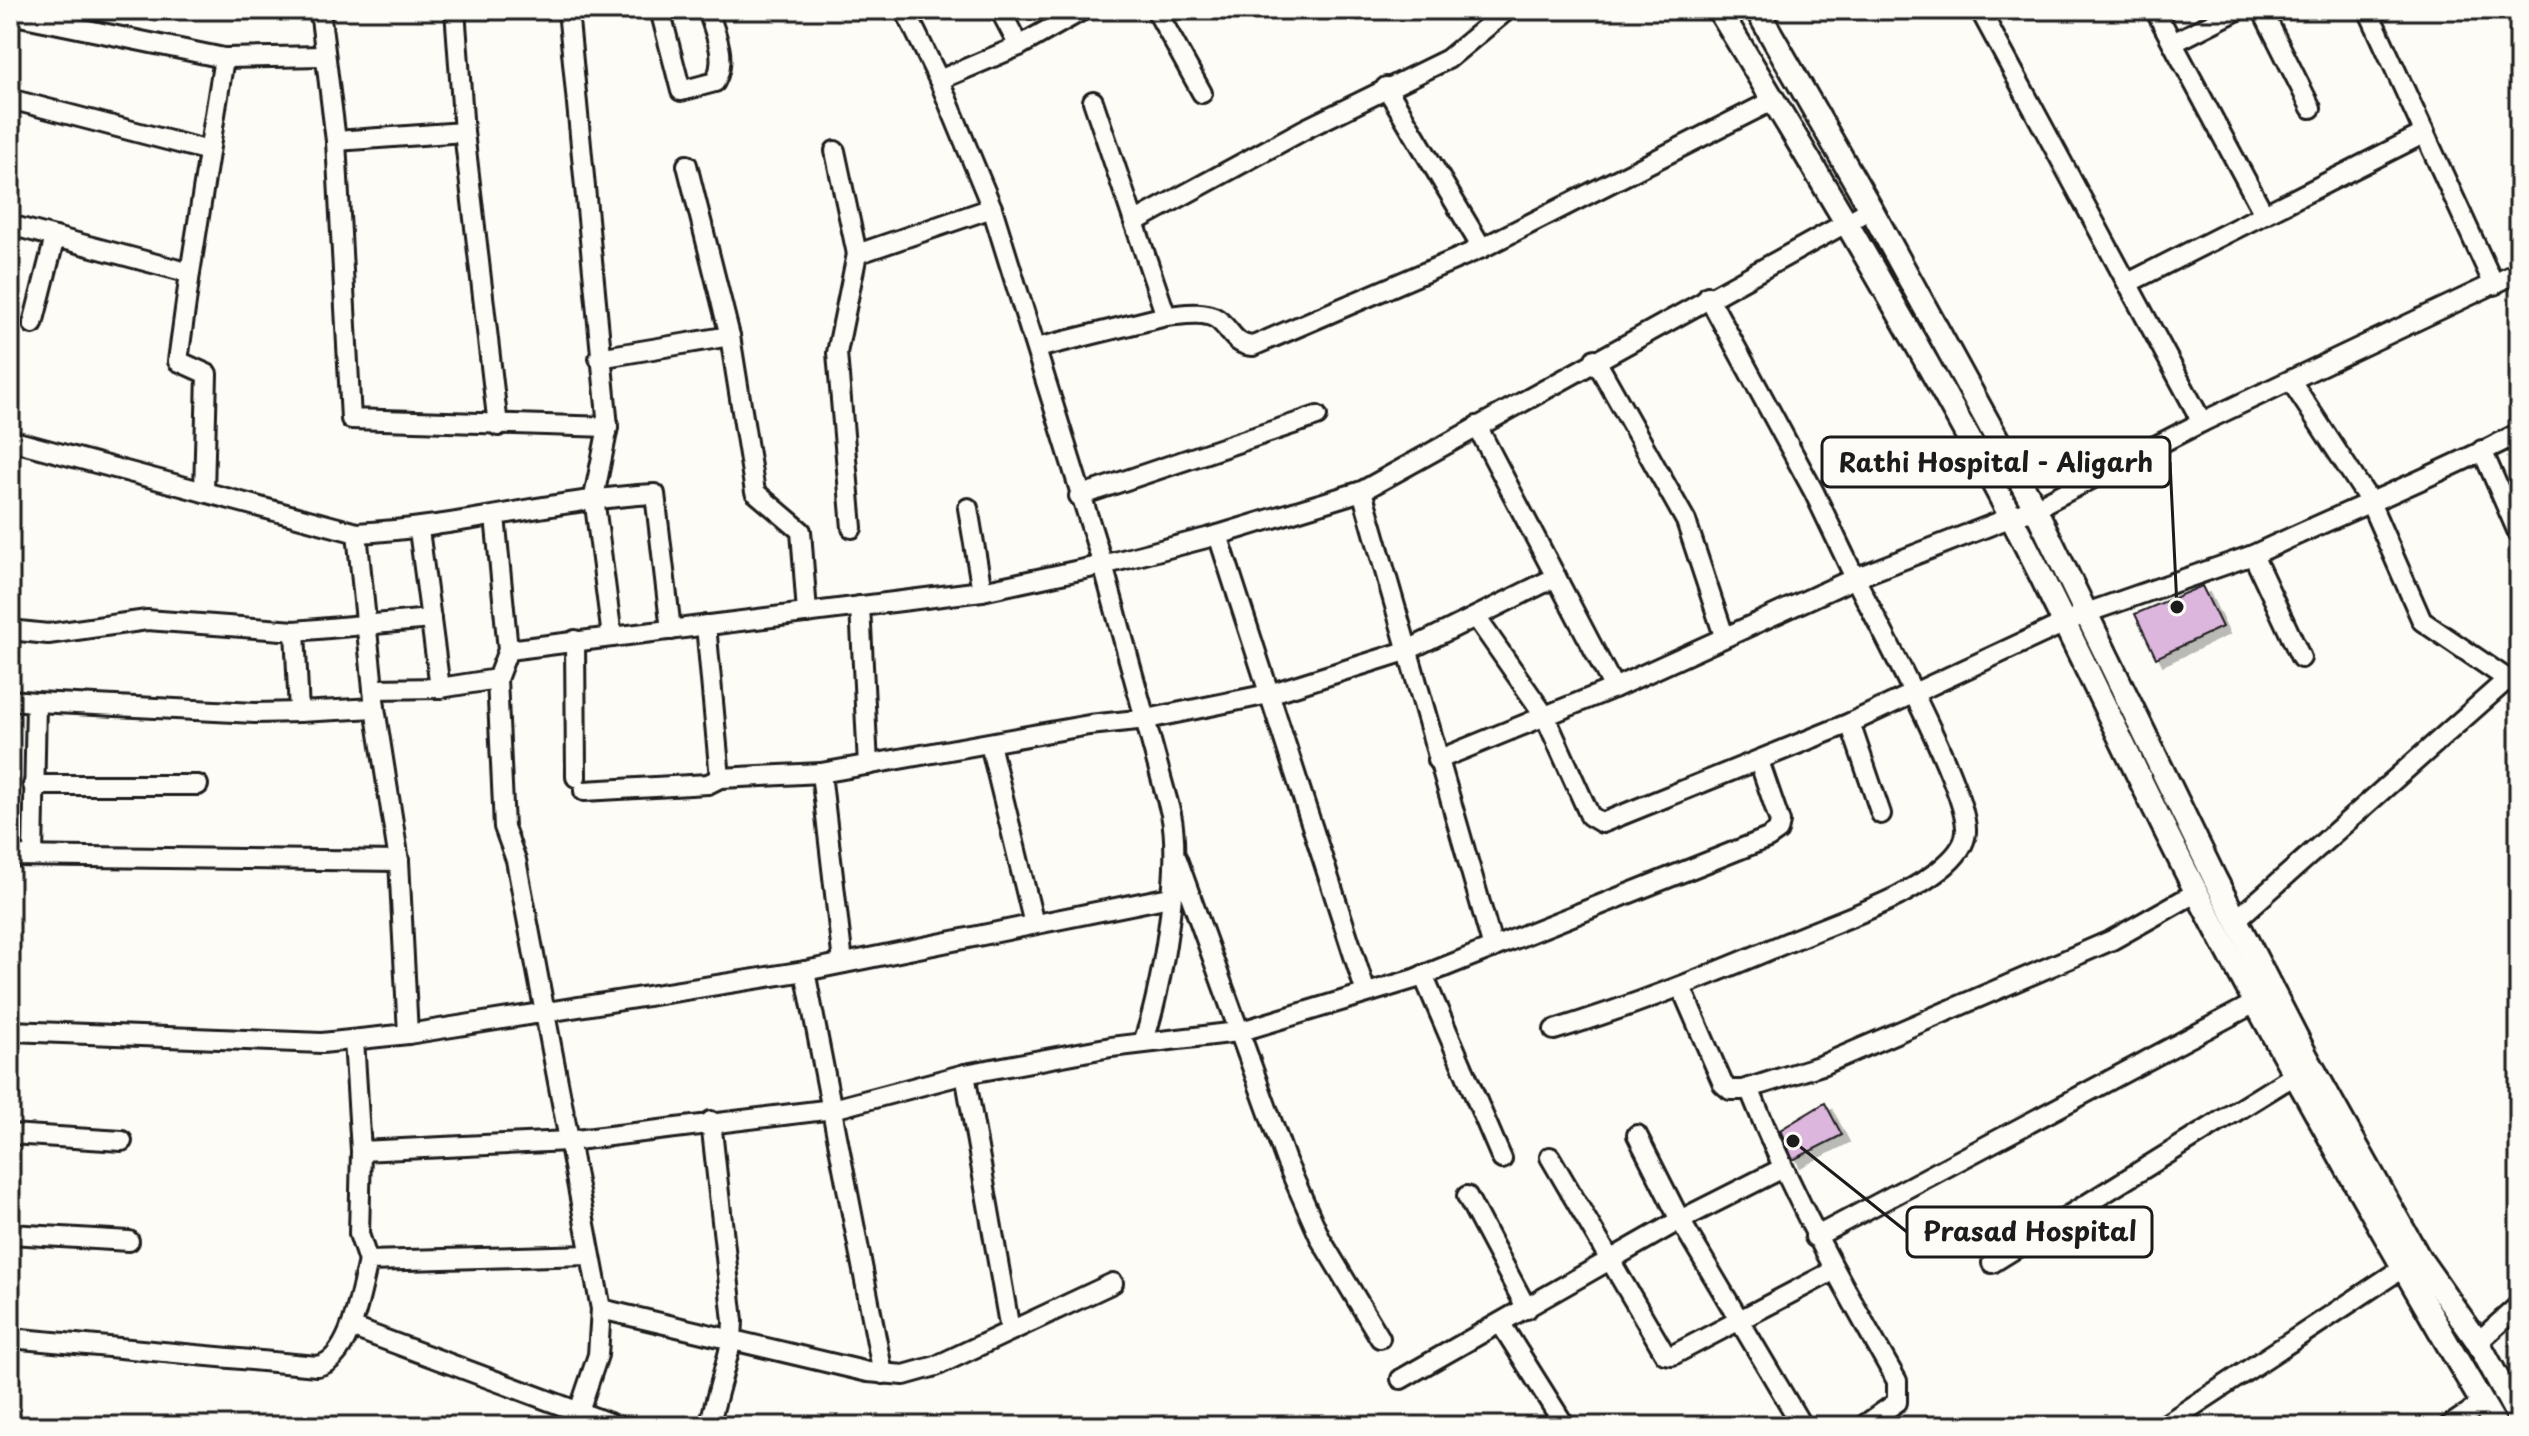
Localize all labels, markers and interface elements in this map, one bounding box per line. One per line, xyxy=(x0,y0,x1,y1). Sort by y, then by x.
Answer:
callout: Rathi Hospital - Aligarh xyxy=(1822,437,2170,487)
text: Rathi Hospital - Aligarh xyxy=(1839,442,2153,481)
callout: Prasad Hospital xyxy=(1907,1207,2152,1257)
text: Prasad Hospital xyxy=(1923,1211,2137,1250)

